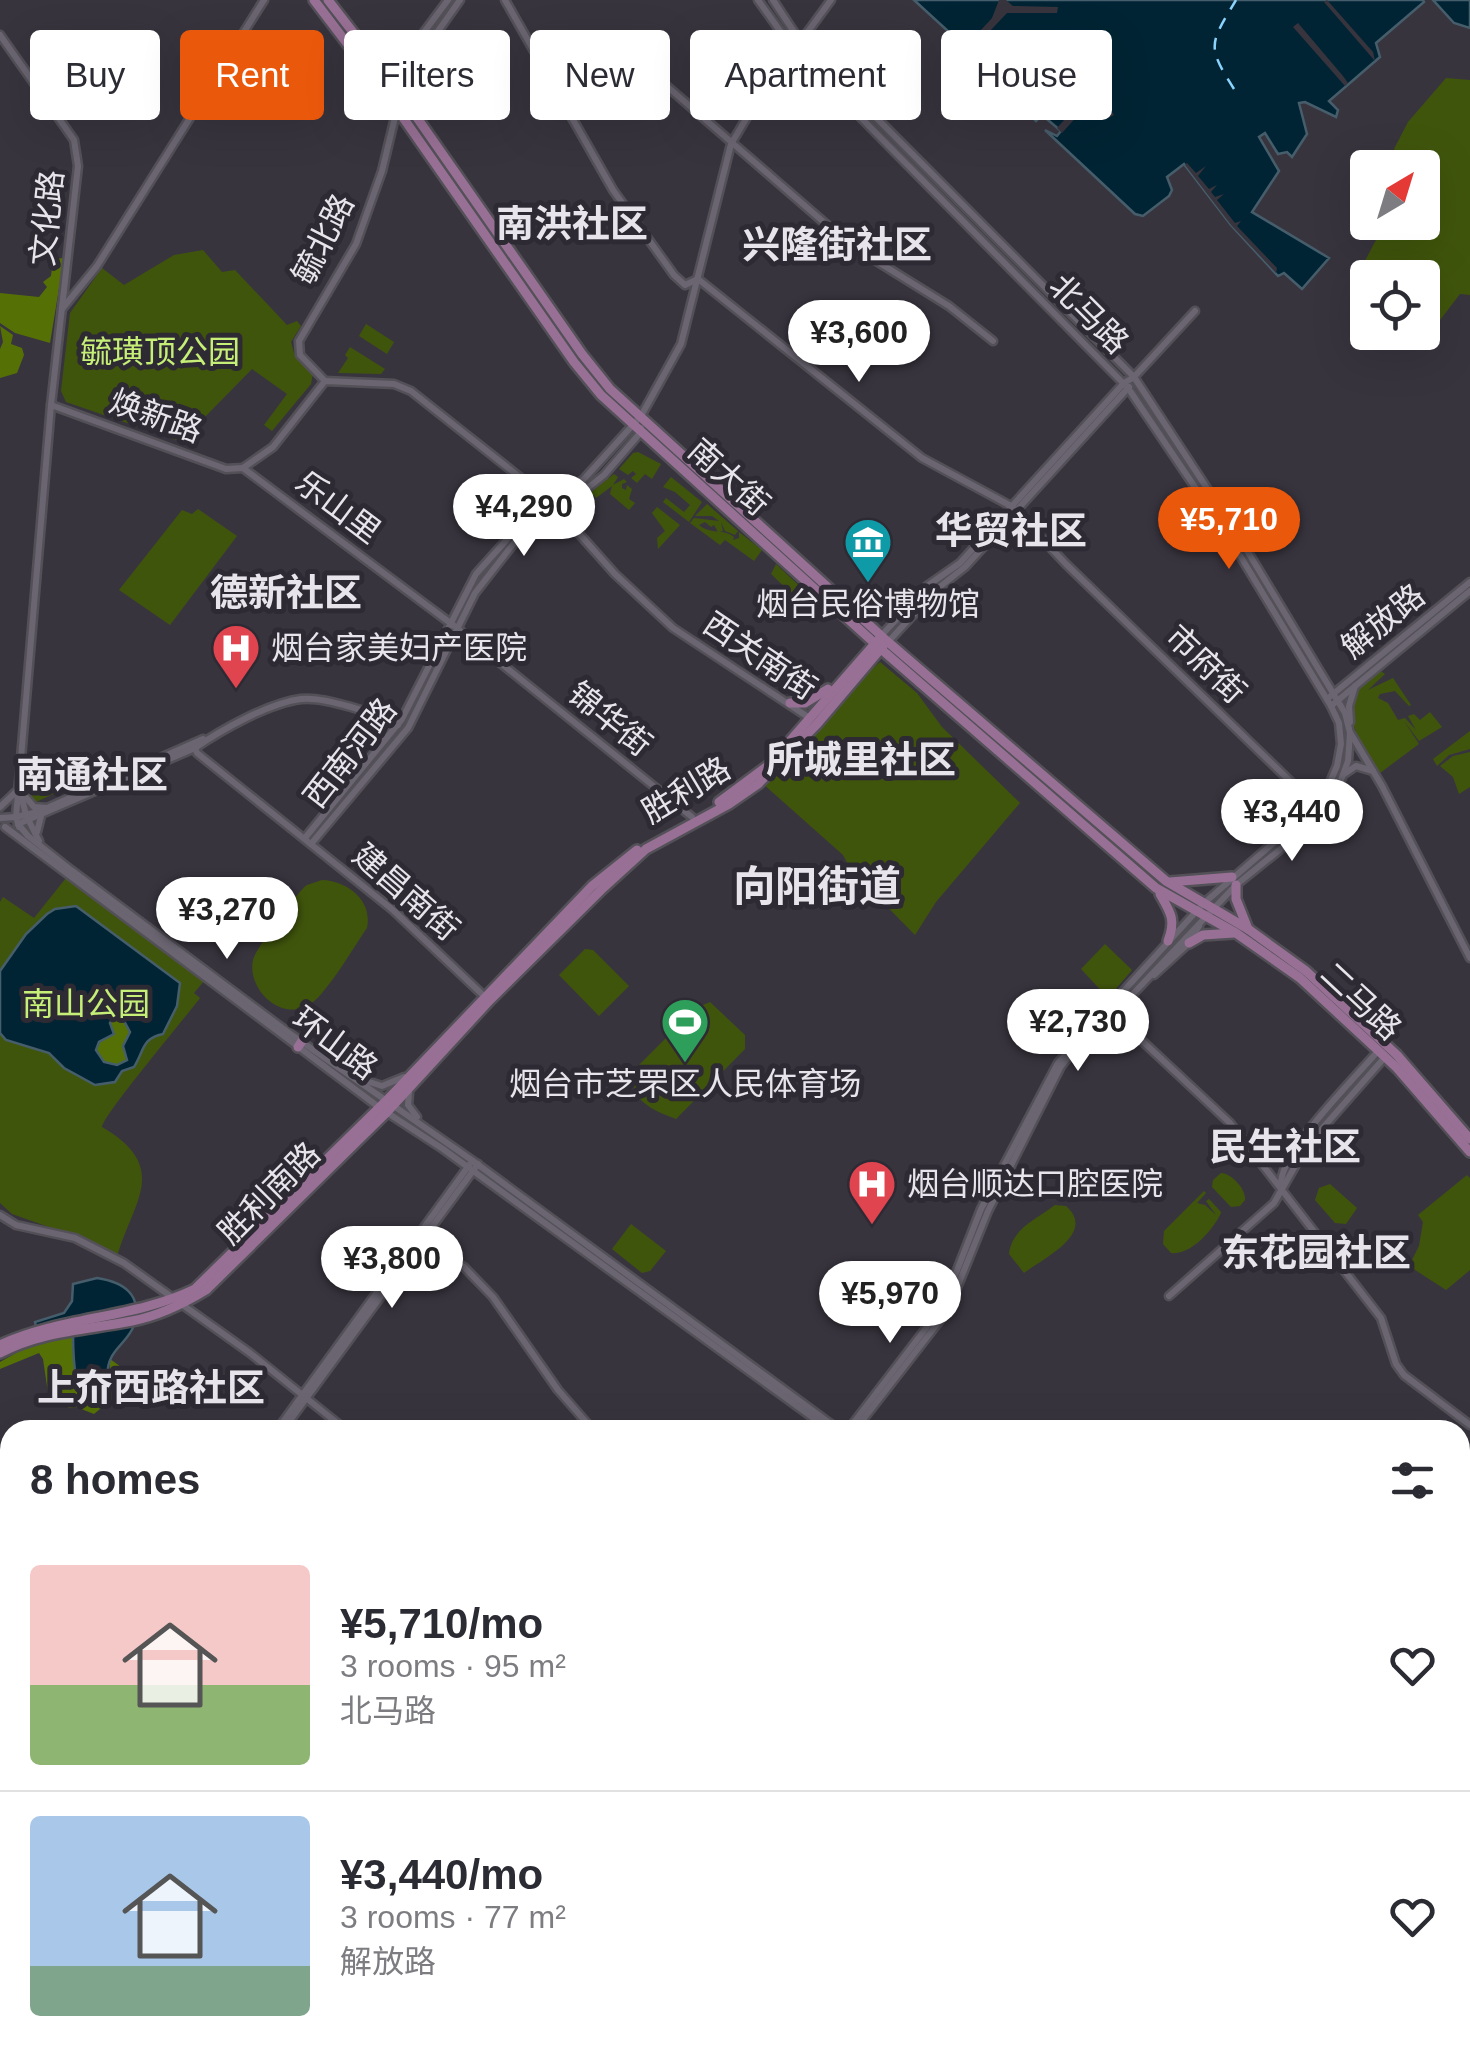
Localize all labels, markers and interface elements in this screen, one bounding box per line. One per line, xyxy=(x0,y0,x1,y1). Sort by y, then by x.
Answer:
chip: Buy xyxy=(30,30,160,120)
chip: Rent xyxy=(180,30,324,120)
chip: Filters xyxy=(344,30,510,120)
chip: New xyxy=(530,30,670,120)
chip: Apartment xyxy=(690,30,921,120)
chip: House xyxy=(941,30,1112,120)
north arrow xyxy=(1350,150,1440,240)
map controls xyxy=(1350,150,1440,350)
street label: 文化路 xyxy=(24,168,70,268)
street label: 毓北路 xyxy=(285,188,361,290)
district label: 南洪社区 xyxy=(496,203,648,245)
district label: 兴隆街社区 xyxy=(742,224,932,266)
button: locate xyxy=(1350,260,1440,350)
street label: 北马路 xyxy=(1042,267,1136,361)
pin: ¥3,600 xyxy=(778,300,940,385)
text: ¥3,600 xyxy=(810,314,908,350)
park label: 毓璜顶公园 xyxy=(80,334,240,370)
street label: 焕新路 xyxy=(105,383,207,449)
street label: 南大街 xyxy=(681,431,777,523)
street label: 乐山里 xyxy=(289,464,387,550)
pin: ¥4,290 xyxy=(443,474,605,559)
pin: ¥5,710 xyxy=(1148,487,1310,572)
text: ¥4,290 xyxy=(475,488,573,524)
text: ¥5,710 xyxy=(1180,501,1278,537)
district label: 华贸社区 xyxy=(935,510,1087,552)
museum icon: 烟台民俗博物馆 xyxy=(842,516,894,584)
district label: 德新社区 xyxy=(210,572,362,614)
street label: 解放路 xyxy=(1334,577,1432,665)
place label: 烟台民俗博物馆 xyxy=(756,586,980,622)
street label: 西关南街 xyxy=(697,605,823,707)
street label: 市府街 xyxy=(1159,618,1253,710)
hospital icon: 烟台家美妇产医院 xyxy=(210,622,262,690)
place label: 烟台家美妇产医院 xyxy=(271,630,527,666)
street label: 锦华街 xyxy=(561,675,659,763)
street label: 西南河路 xyxy=(296,691,404,815)
district label: 所城里社区 xyxy=(766,739,956,781)
street label: 胜利路 xyxy=(636,750,736,830)
district label: 南通社区 xyxy=(16,754,168,796)
pin: ¥3,440 xyxy=(1211,779,1373,864)
text: ¥3,440 xyxy=(1243,793,1341,829)
street label: 建昌南街 xyxy=(346,836,466,948)
district label: 向阳街道 xyxy=(733,863,901,910)
pin: ¥3,270 xyxy=(146,877,308,962)
text: ¥3,270 xyxy=(178,891,276,927)
street label: 二马路 xyxy=(1314,955,1408,1047)
park label: 南山公园 xyxy=(22,986,150,1022)
pin: ¥2,730 xyxy=(997,989,1159,1074)
sports icon: 烟台市芝罘区人民体育场 xyxy=(659,996,711,1064)
street label: 环山路 xyxy=(286,1000,384,1086)
text: ¥2,730 xyxy=(1029,1003,1127,1039)
place label: 烟台市芝罘区人民体育场 xyxy=(509,1066,861,1102)
district label: 民生社区 xyxy=(1209,1126,1361,1168)
street label: 胜利南路 xyxy=(211,1135,327,1251)
hospital icon: 烟台顺达口腔医院 xyxy=(846,1158,898,1226)
place label: 烟台顺达口腔医院 xyxy=(907,1166,1163,1202)
pin: ¥3,800 xyxy=(311,1226,473,1311)
district label: 东花园社区 xyxy=(1221,1232,1411,1274)
text: ¥3,800 xyxy=(343,1240,441,1276)
pin: ¥5,970 xyxy=(809,1261,971,1346)
text: ¥5,970 xyxy=(841,1275,939,1311)
district label: 上夼西路社区 xyxy=(37,1367,265,1409)
icon: filters xyxy=(1385,1453,1440,1508)
text: 8 homes xyxy=(30,1456,200,1503)
text: ¥5,710/mo xyxy=(340,1600,543,1647)
icon: home xyxy=(110,1605,230,1725)
icon: heart xyxy=(1385,1638,1440,1693)
text: 3 rooms · 95 m² xyxy=(340,1648,566,1684)
text: 北马路 xyxy=(340,1693,436,1729)
text: ¥3,440/mo xyxy=(340,1851,543,1898)
icon: home xyxy=(110,1856,230,1976)
icon: heart xyxy=(1385,1889,1440,1944)
text: 3 rooms · 77 m² xyxy=(340,1899,566,1935)
text: 解放路 xyxy=(340,1944,436,1980)

